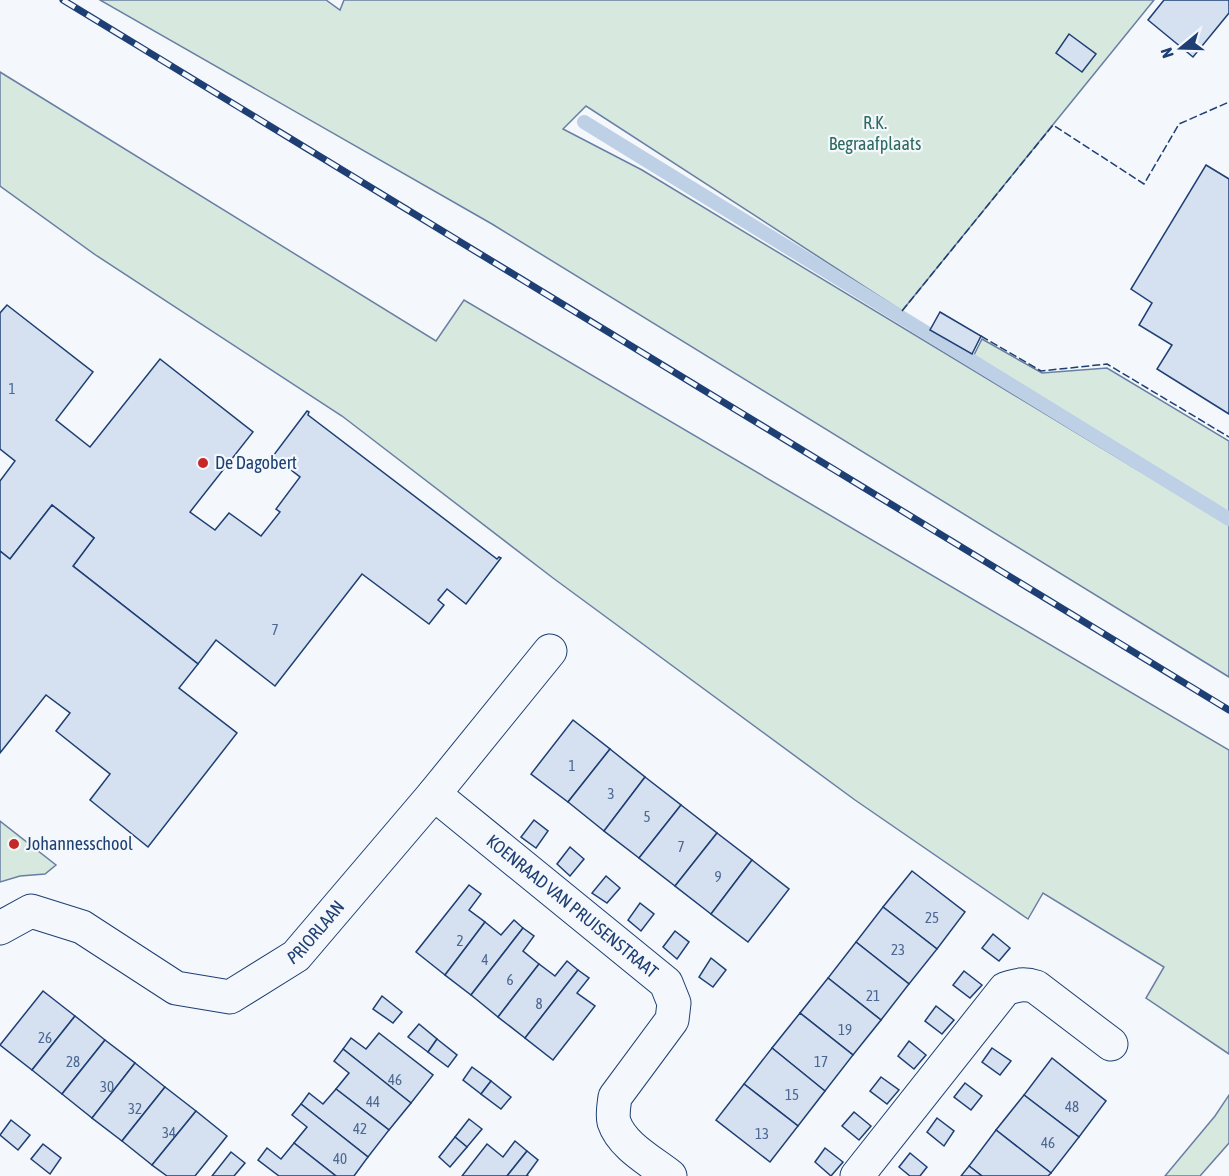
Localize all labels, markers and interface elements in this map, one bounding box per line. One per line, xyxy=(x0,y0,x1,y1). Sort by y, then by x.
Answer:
north arrow xyxy=(1151,18,1211,78)
text: N xyxy=(1157,45,1177,60)
park label: R.K. Begraafplaats xyxy=(829,112,921,154)
house number: 1 xyxy=(8,380,16,397)
place label: De Dagobert xyxy=(215,452,297,473)
marker: De Dagobert xyxy=(196,456,210,470)
house number: 7 xyxy=(271,621,279,638)
house number: 1 xyxy=(568,757,576,774)
house number: 3 xyxy=(607,785,615,802)
house number: 5 xyxy=(643,808,651,825)
street label: KOENRAAD VAN PRUISENSTRAAT xyxy=(482,830,662,982)
place label: Johannesschool xyxy=(26,833,133,854)
marker: Johannesschool xyxy=(7,837,21,851)
house number: 7 xyxy=(677,838,685,855)
house number: 9 xyxy=(714,868,722,885)
street label: PRIORLAAN xyxy=(283,896,349,969)
house number: 25 xyxy=(925,909,939,926)
house number: 2 xyxy=(456,932,464,949)
house number: 23 xyxy=(891,941,905,958)
house number: 4 xyxy=(481,951,489,968)
house number: 6 xyxy=(506,971,514,988)
house number: 21 xyxy=(866,987,880,1004)
house number: 8 xyxy=(535,995,543,1012)
house number: 19 xyxy=(838,1021,852,1038)
house number: 26 xyxy=(38,1029,52,1046)
house number: 28 xyxy=(66,1053,80,1070)
house number: 17 xyxy=(814,1053,828,1070)
house number: 46 xyxy=(388,1071,402,1088)
house number: 30 xyxy=(100,1078,114,1095)
house number: 15 xyxy=(785,1086,799,1103)
house number: 44 xyxy=(366,1093,380,1110)
house number: 48 xyxy=(1065,1098,1079,1115)
house number: 32 xyxy=(128,1100,142,1117)
house number: 42 xyxy=(353,1120,367,1137)
house number: 34 xyxy=(162,1124,176,1141)
house number: 13 xyxy=(755,1125,769,1142)
house number: 46 xyxy=(1041,1134,1055,1151)
house number: 40 xyxy=(333,1150,347,1167)

